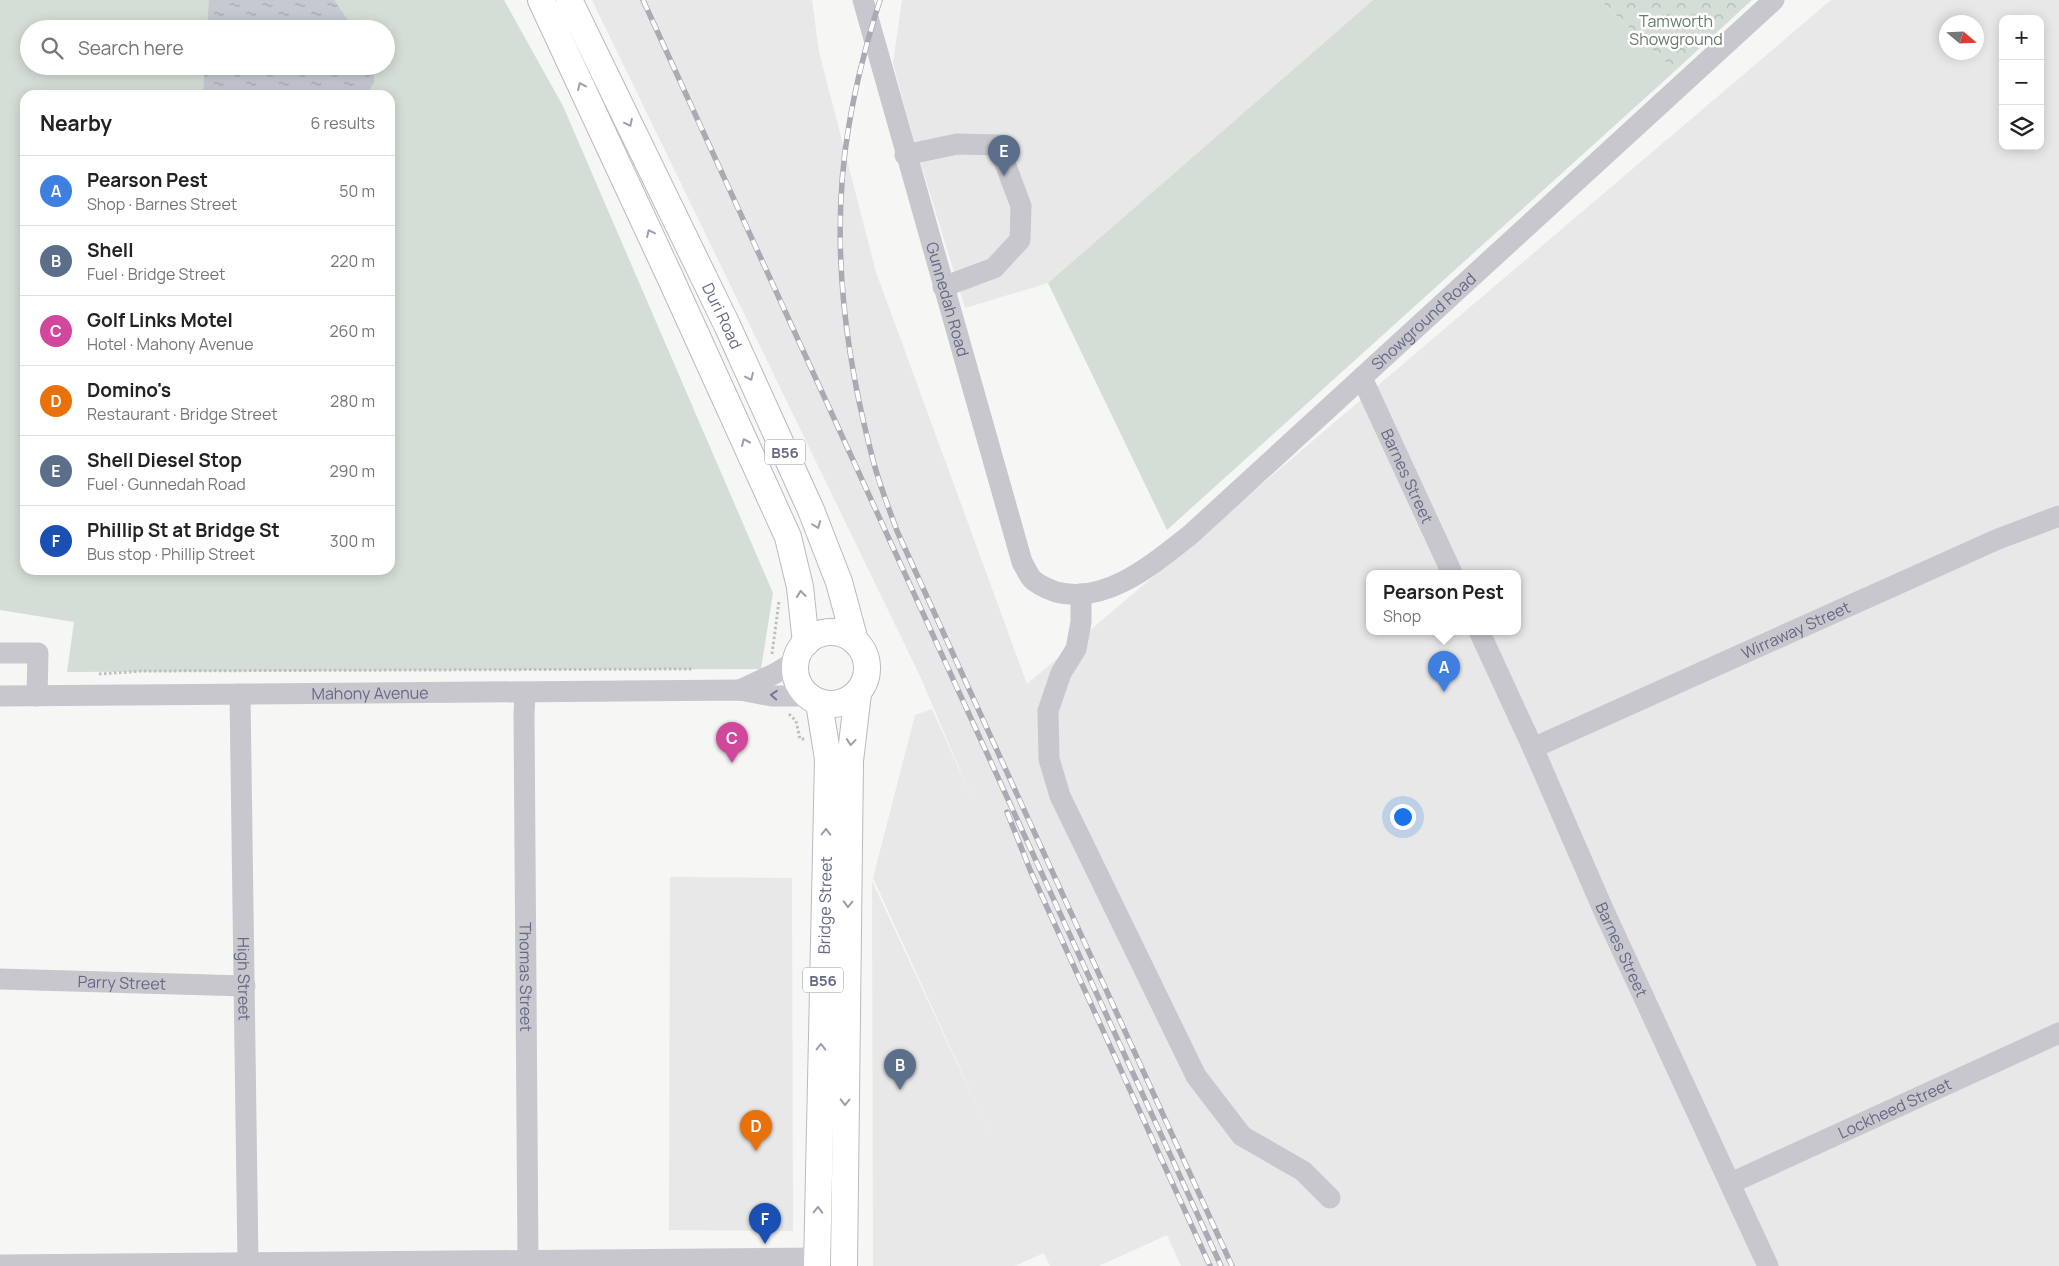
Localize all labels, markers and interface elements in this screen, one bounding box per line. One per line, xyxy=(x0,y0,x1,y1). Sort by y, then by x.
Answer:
park label: Tamworth Showground xyxy=(1629,10,1723,50)
north arrow xyxy=(1939,15,1984,60)
map controls xyxy=(1999,15,2044,150)
button: + xyxy=(1999,15,2044,60)
search box xyxy=(20,20,395,75)
icon: search xyxy=(38,34,66,62)
text: Search here xyxy=(78,35,184,61)
button: − xyxy=(1999,60,2044,105)
one-way arrow xyxy=(577,82,587,91)
button: layers xyxy=(1999,105,2044,150)
text: Nearby xyxy=(40,109,112,137)
text: 6 results xyxy=(310,112,375,134)
one-way arrow xyxy=(622,118,633,127)
pin: E xyxy=(988,135,1020,176)
text: Pearson Pest xyxy=(87,167,208,193)
text: A xyxy=(51,180,61,202)
text: 50 m xyxy=(339,180,375,202)
text: Shop · Barnes Street xyxy=(87,193,237,215)
one-way arrow xyxy=(646,229,656,238)
text: Shell xyxy=(87,237,133,263)
street label: Gunnedah Road xyxy=(921,239,974,359)
text: B xyxy=(51,250,61,272)
text: 220 m xyxy=(330,250,375,272)
text: Fuel · Bridge Street xyxy=(87,263,225,285)
street label: Showground Road xyxy=(1366,268,1481,375)
street label: Duri Road xyxy=(697,279,747,352)
text: Golf Links Motel xyxy=(87,307,233,333)
text: C xyxy=(50,320,62,342)
text: 260 m xyxy=(329,320,375,342)
text: Hotel · Mahony Avenue xyxy=(87,333,254,355)
one-way arrow xyxy=(744,372,755,381)
text: Domino's xyxy=(87,377,171,403)
text: D xyxy=(50,390,62,412)
text: 280 m xyxy=(330,390,375,412)
text: Restaurant · Bridge Street xyxy=(87,403,278,425)
street label: Barnes Street xyxy=(1376,425,1439,527)
one-way arrow xyxy=(741,438,752,447)
road number: B56 xyxy=(765,440,805,464)
text: Shell Diesel Stop xyxy=(87,447,242,473)
text: E xyxy=(51,460,61,482)
text: 290 m xyxy=(329,460,375,482)
text: Fuel · Gunnedah Road xyxy=(87,473,246,495)
text: Phillip St at Bridge St xyxy=(87,517,280,543)
one-way arrow xyxy=(811,520,821,529)
text: F xyxy=(52,530,60,552)
text: 300 m xyxy=(330,530,375,552)
text: Bus stop · Phillip Street xyxy=(87,543,255,565)
popup xyxy=(1366,570,1521,635)
text: Pearson Pest xyxy=(1383,579,1504,605)
one-way arrow xyxy=(796,590,807,598)
street label: Wirraway Street xyxy=(1738,596,1854,664)
text: Shop xyxy=(1383,605,1421,627)
pin: A xyxy=(1428,651,1460,692)
street label: Mahony Avenue xyxy=(311,682,429,704)
one-way arrow xyxy=(769,690,777,701)
pin: C xyxy=(716,722,748,763)
one-way arrow xyxy=(846,738,857,746)
your location xyxy=(1390,804,1416,830)
one-way arrow xyxy=(821,828,832,836)
street label: Bridge Street xyxy=(813,856,837,954)
street label: Barnes Street xyxy=(1590,899,1653,1000)
one-way arrow xyxy=(843,900,853,908)
street label: Thomas Street xyxy=(515,922,537,1032)
street label: High Street xyxy=(232,937,256,1021)
road number: B56 xyxy=(803,968,843,992)
street label: Parry Street xyxy=(77,970,166,995)
one-way arrow xyxy=(816,1043,827,1051)
pin: B xyxy=(884,1049,916,1090)
street label: Lockheed Street xyxy=(1834,1073,1955,1144)
one-way arrow xyxy=(840,1098,850,1106)
pin: D xyxy=(740,1110,772,1151)
pin: F xyxy=(749,1203,781,1244)
one-way arrow xyxy=(812,1206,823,1214)

